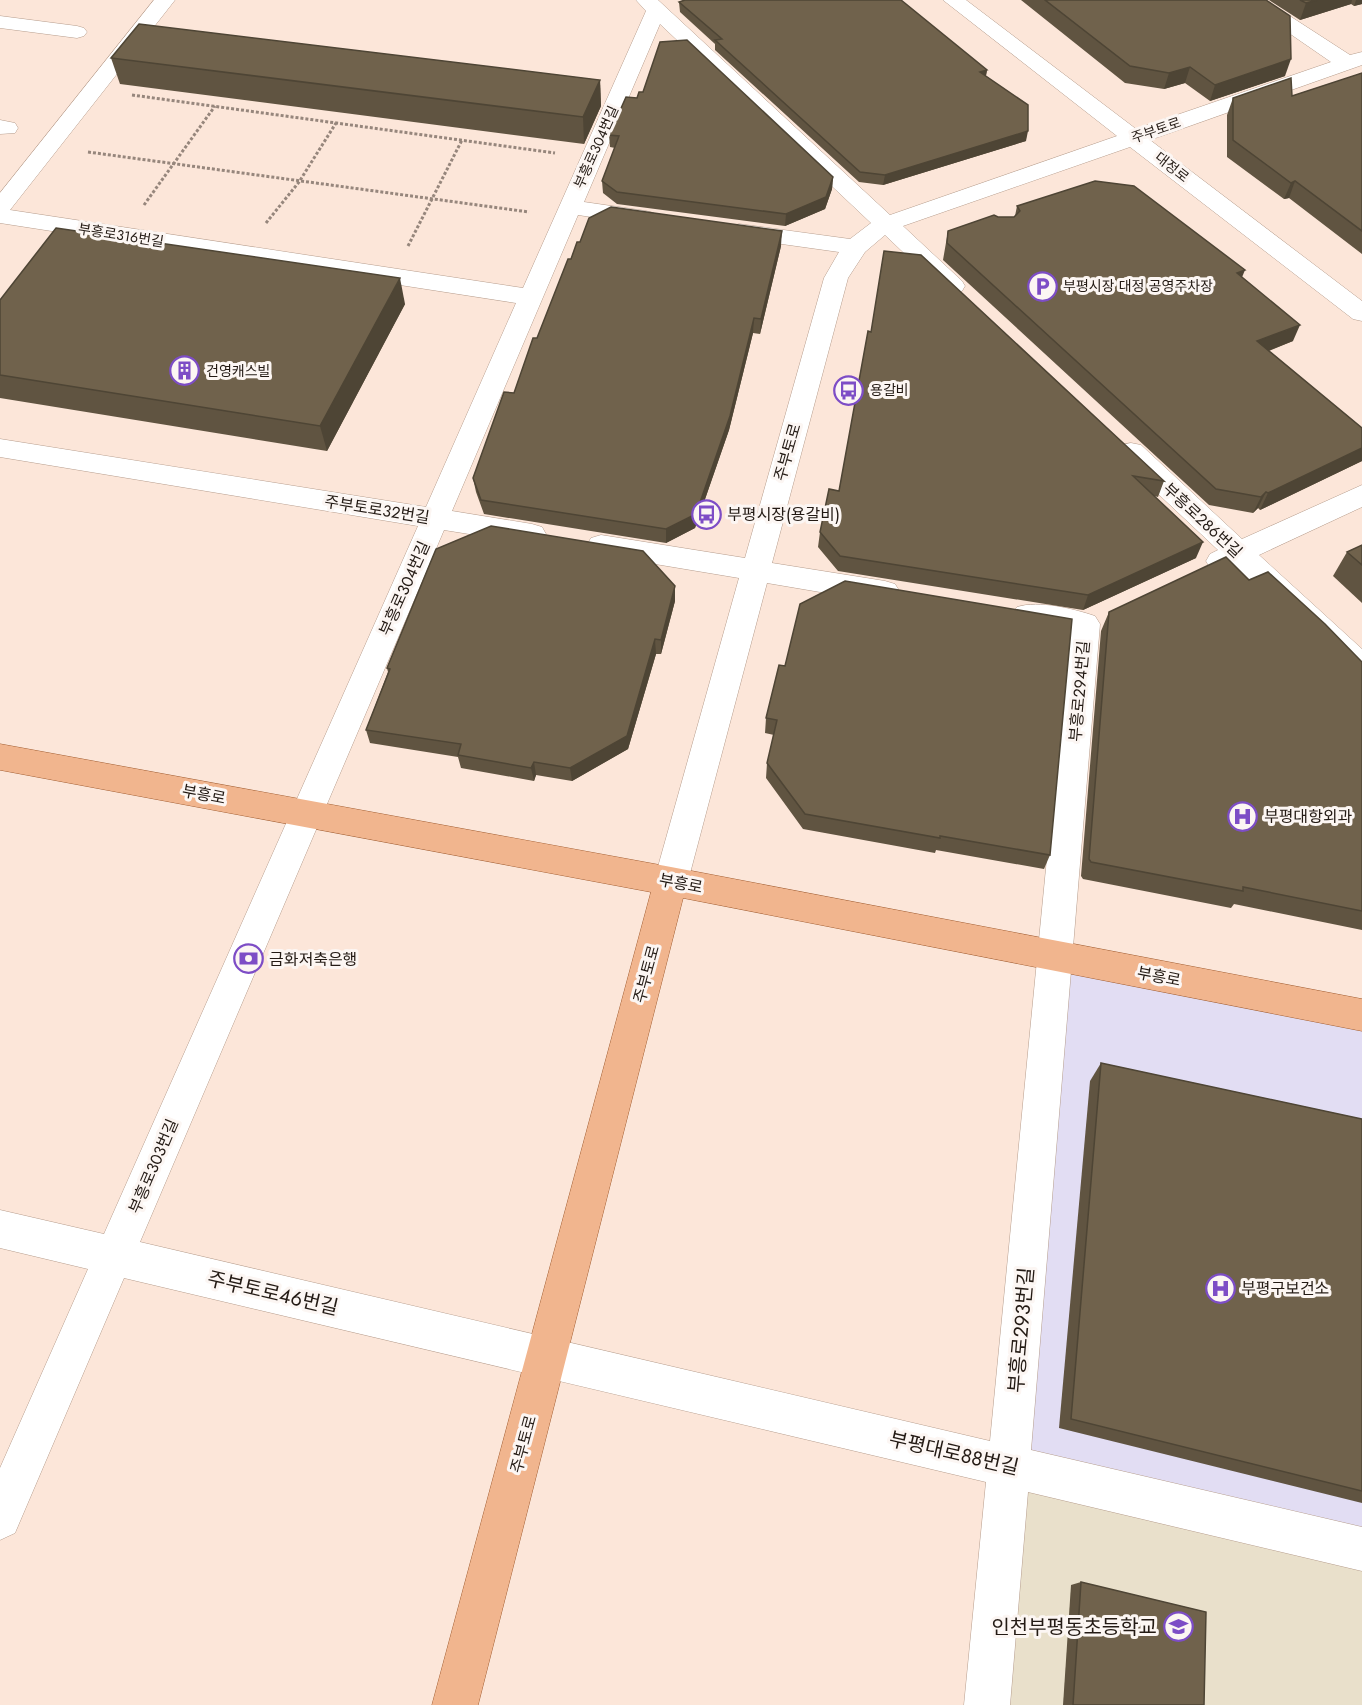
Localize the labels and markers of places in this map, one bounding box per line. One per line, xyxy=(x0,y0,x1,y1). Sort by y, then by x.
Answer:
parking icon: 부평시장 대정 공영주차장 xyxy=(1026,270,1058,302)
place label: 부평시장 대정 공영주차장 xyxy=(1063,276,1213,296)
building icon: 건영캐스빌 xyxy=(169,355,201,387)
place label: 건영캐스빌 xyxy=(206,361,270,381)
bus stop icon: 용갈비 xyxy=(833,374,865,406)
place label: 용갈비 xyxy=(870,380,909,400)
bus stop icon: 부평시장(용갈비) xyxy=(690,498,722,530)
place label: 부평시장(용갈비) xyxy=(727,503,840,526)
hospital icon: 부평대항외과 xyxy=(1227,800,1259,832)
place label: 부평대항외과 xyxy=(1264,805,1353,828)
bank icon: 금화저축은행 xyxy=(232,943,264,975)
place label: 금화저축은행 xyxy=(269,948,357,971)
hospital icon: 부평구보건소 xyxy=(1204,1272,1236,1304)
place label: 부평구보건소 xyxy=(1241,1277,1329,1300)
school or university icon: 인천부평동초등학교 xyxy=(1162,1611,1194,1643)
place label: 인천부평동초등학교 xyxy=(991,1613,1157,1642)

